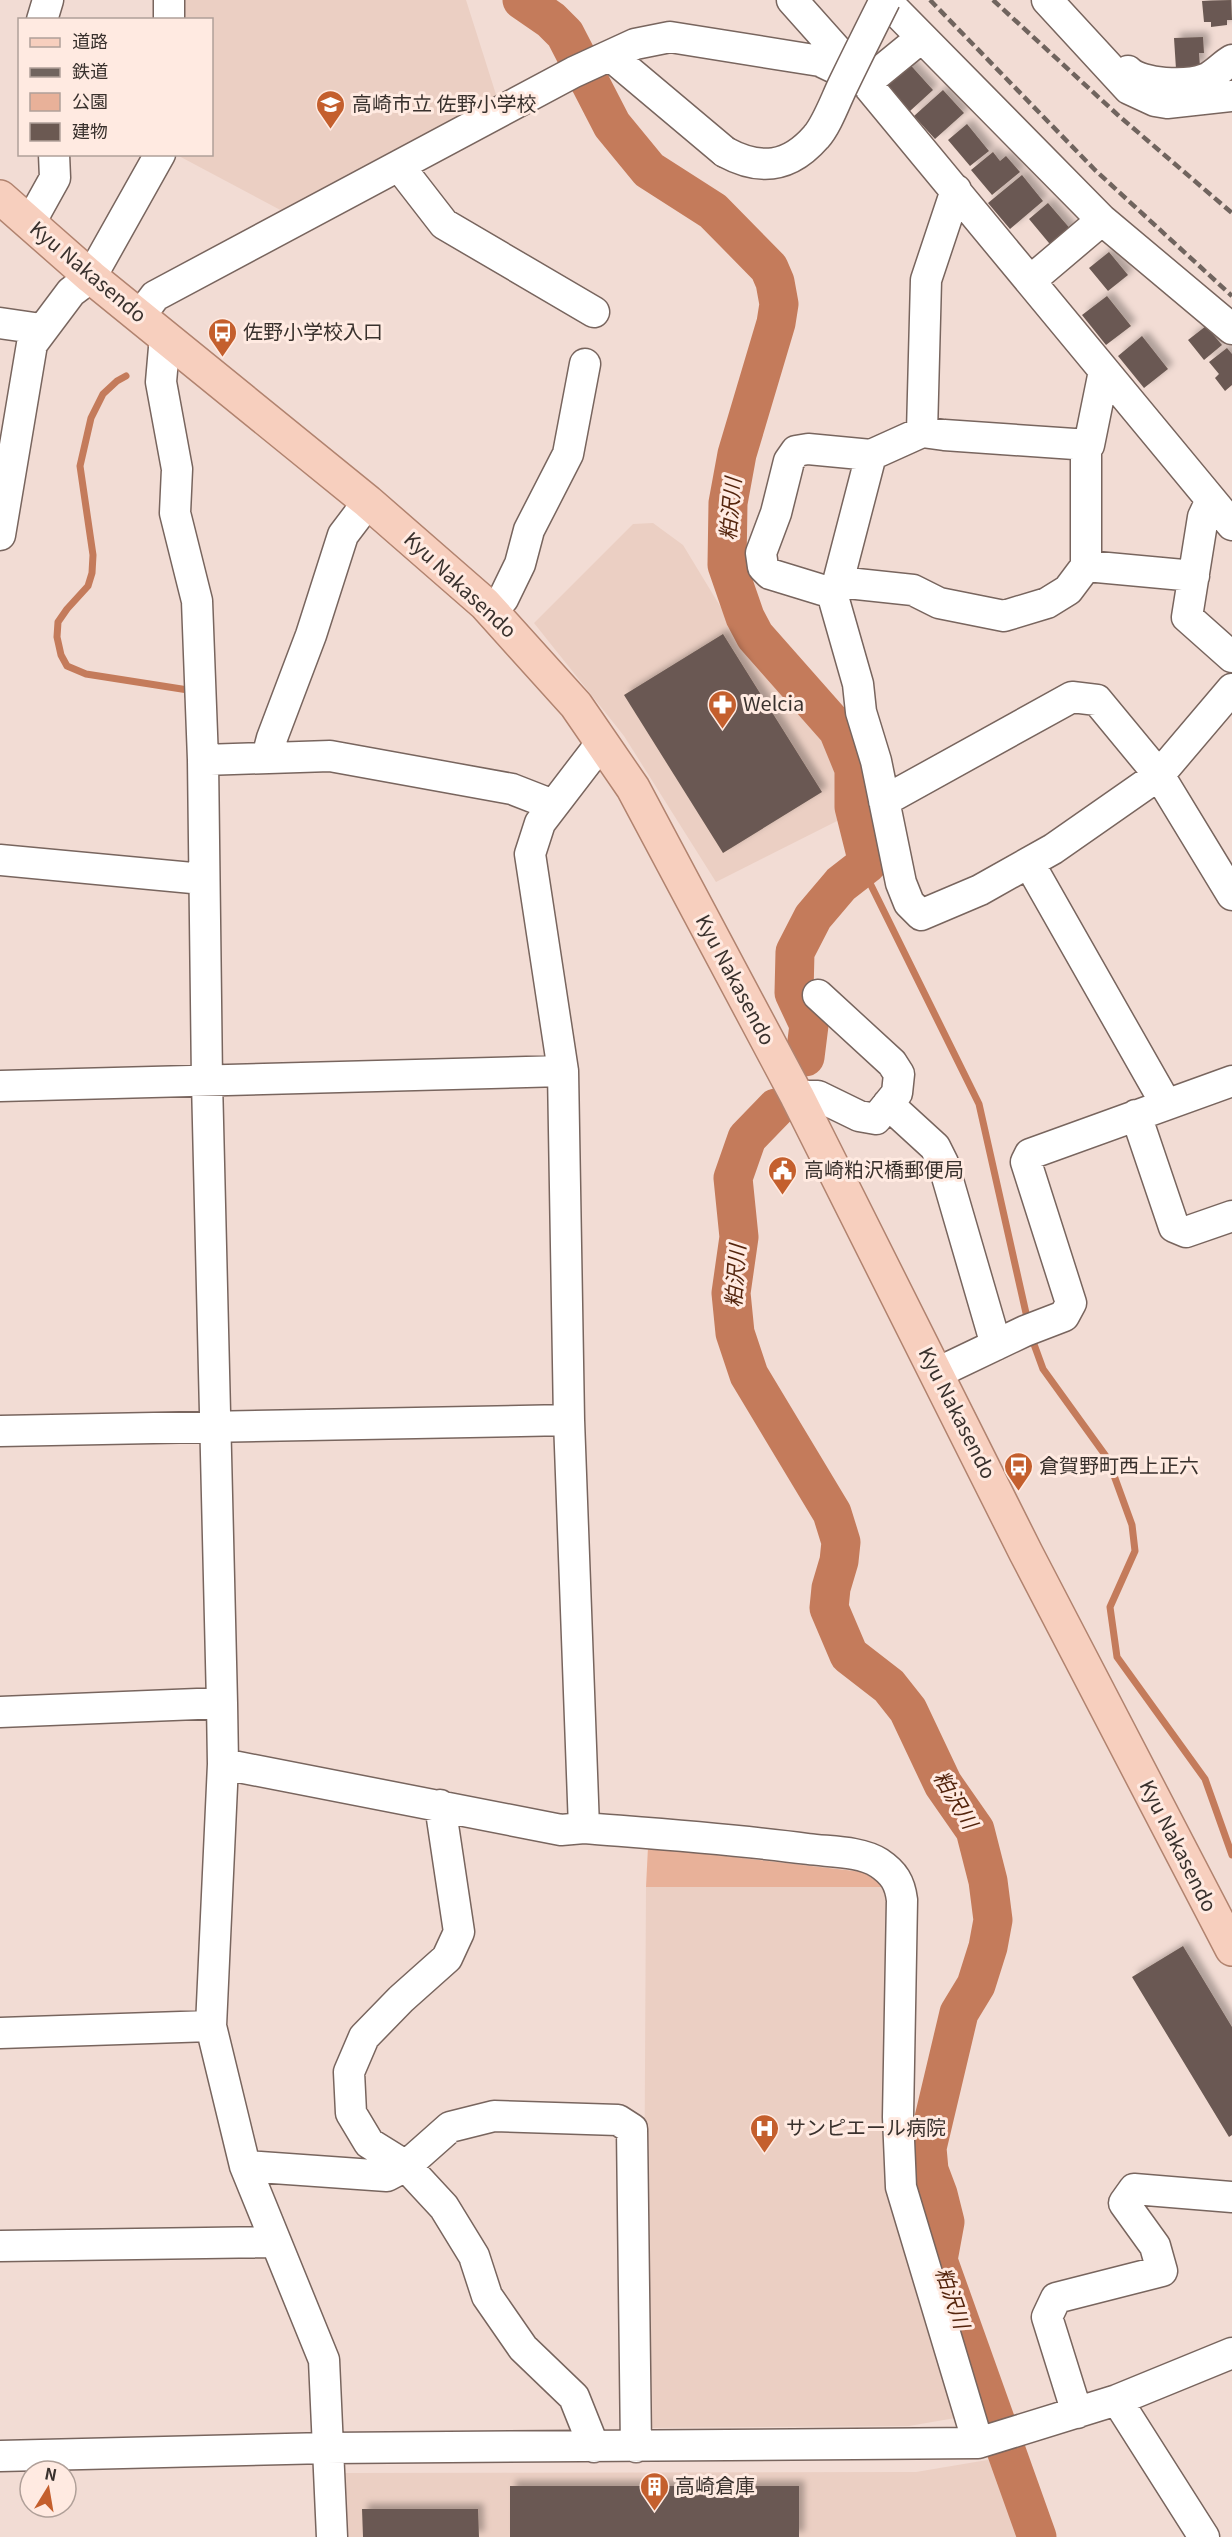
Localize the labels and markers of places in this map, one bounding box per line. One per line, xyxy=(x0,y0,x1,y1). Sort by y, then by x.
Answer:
school or university icon: 高崎市立 佐野小学校 xyxy=(315,88,347,130)
place label: 高崎市立 佐野小学校 xyxy=(352,88,536,117)
bus stop icon: 佐野小学校入口 xyxy=(206,316,238,358)
place label: 佐野小学校入口 xyxy=(243,316,383,345)
pharmacy icon: Welcia xyxy=(706,688,738,730)
place label: Welcia xyxy=(743,688,804,717)
public building icon: 高崎粕沢橋郵便局 xyxy=(767,1154,799,1196)
place label: 高崎粕沢橋郵便局 xyxy=(804,1154,964,1183)
bus stop icon: 倉賀野町西上正六 xyxy=(1002,1450,1034,1492)
place label: 倉賀野町西上正六 xyxy=(1039,1450,1199,1479)
hospital icon: サンピエール病院 xyxy=(749,2112,781,2154)
place label: サンピエール病院 xyxy=(786,2112,946,2141)
building icon: 高崎倉庫 xyxy=(638,2470,670,2512)
place label: 高崎倉庫 xyxy=(675,2470,755,2499)

